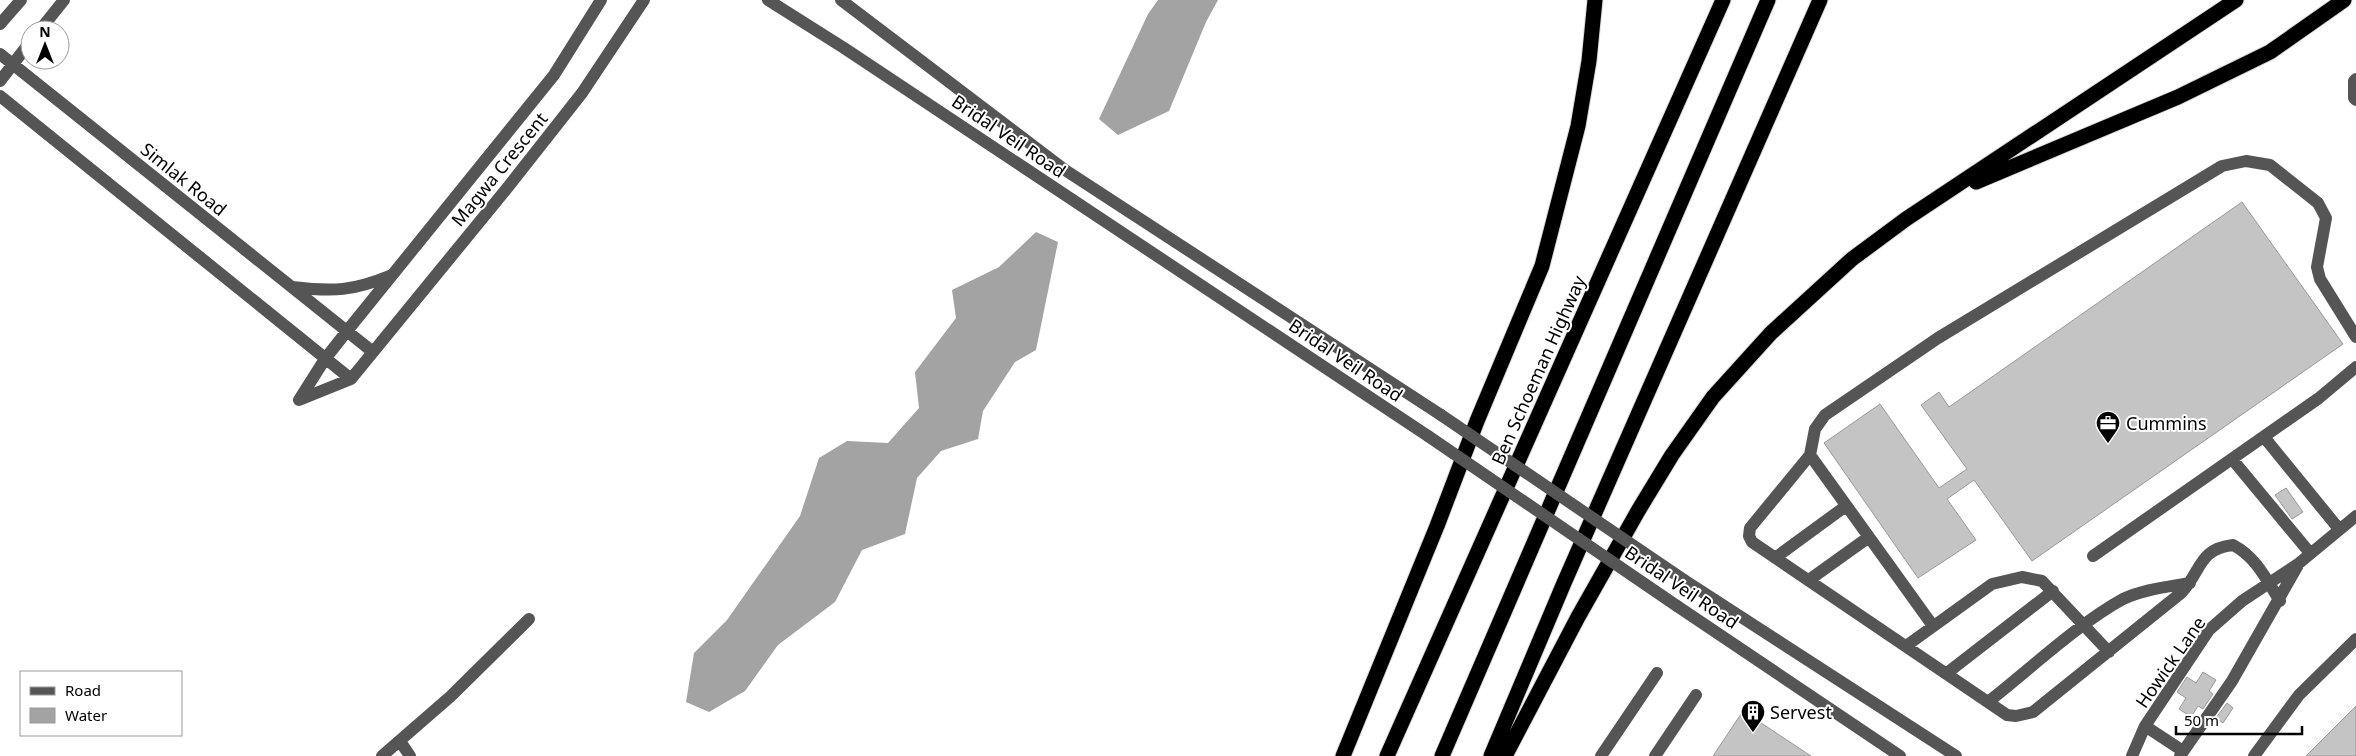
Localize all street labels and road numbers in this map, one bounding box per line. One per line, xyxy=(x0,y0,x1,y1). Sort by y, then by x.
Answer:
street label: Bridal Veil Road xyxy=(948,89,1070,183)
street label: Magwa Crescent xyxy=(446,107,553,231)
street label: Simlak Road xyxy=(136,137,232,221)
street label: Ben Schoeman Highway xyxy=(1485,271,1591,468)
street label: Bridal Veil Road xyxy=(1285,313,1407,407)
street label: Bridal Veil Road xyxy=(1621,540,1743,634)
street label: Howick Lane xyxy=(2130,612,2210,712)

